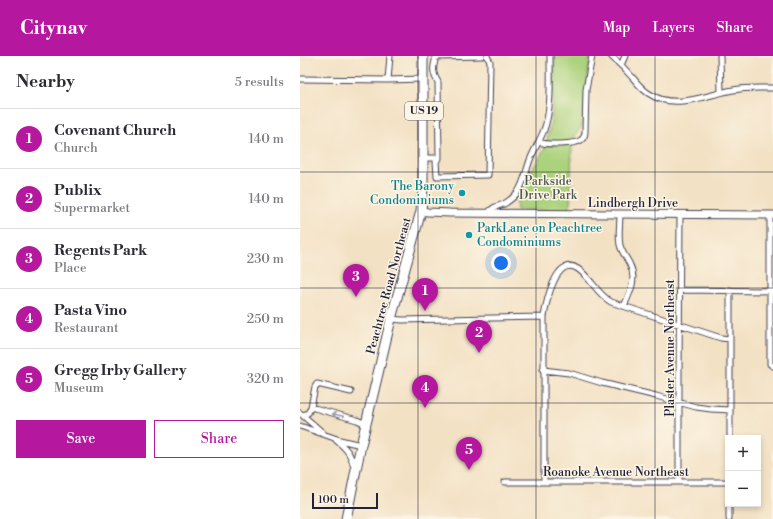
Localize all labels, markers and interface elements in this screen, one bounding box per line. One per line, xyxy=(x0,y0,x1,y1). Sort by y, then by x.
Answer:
text: Citynav xyxy=(20,16,87,40)
text: Map xyxy=(603,19,630,37)
text: Layers xyxy=(652,19,695,37)
text: Share xyxy=(717,19,753,37)
text: Nearby xyxy=(16,71,75,93)
text: 5 results xyxy=(235,74,284,90)
road number: US 19 xyxy=(405,102,443,120)
text: Covenant Church xyxy=(54,121,176,140)
text: 1 xyxy=(26,131,32,147)
text: 140 m xyxy=(248,131,284,147)
text: Church xyxy=(54,140,98,156)
park label: Parkside Drive Park xyxy=(519,174,578,203)
place label: The Barony Condominiums xyxy=(370,179,454,208)
text: Publix xyxy=(54,181,102,200)
marker: The Barony Condominiums xyxy=(457,188,467,198)
text: 2 xyxy=(25,191,33,207)
text: 140 m xyxy=(248,191,284,207)
street label: Lindbergh Drive xyxy=(588,196,678,211)
text: Supermarket xyxy=(54,200,130,216)
street label: Peachtree Road Northeast xyxy=(363,215,415,356)
place label: ParkLane on Peachtree Condominiums xyxy=(477,221,602,250)
marker: ParkLane on Peachtree Condominiums xyxy=(464,230,474,240)
text: Regents Park xyxy=(54,241,147,260)
text: 3 xyxy=(25,251,33,267)
text: 230 m xyxy=(247,251,284,267)
your location xyxy=(491,253,511,273)
text: Place xyxy=(54,260,86,276)
pin: 3 xyxy=(343,264,369,297)
pin: 1 xyxy=(412,278,438,311)
street label: Plaster Avenue Northeast xyxy=(663,279,678,417)
text: Pasta Vino xyxy=(54,301,127,320)
text: 4 xyxy=(25,311,33,327)
text: 250 m xyxy=(247,311,284,327)
text: Restaurant xyxy=(54,320,119,336)
pin: 2 xyxy=(466,320,492,353)
text: Gregg Irby Gallery xyxy=(54,361,187,380)
text: 5 xyxy=(25,371,33,387)
text: 320 m xyxy=(247,371,284,387)
pin: 4 xyxy=(412,375,438,408)
text: Museum xyxy=(54,380,104,396)
one-way arrow xyxy=(332,411,345,419)
button: Save xyxy=(16,420,146,458)
button: Share xyxy=(154,420,284,458)
map controls xyxy=(725,435,761,507)
button: + xyxy=(725,435,761,471)
pin: 5 xyxy=(456,437,482,470)
street label: Roanoke Avenue Northeast xyxy=(543,465,690,480)
button: − xyxy=(725,471,761,507)
scale bar xyxy=(312,491,378,510)
text: 100 m xyxy=(318,493,349,507)

